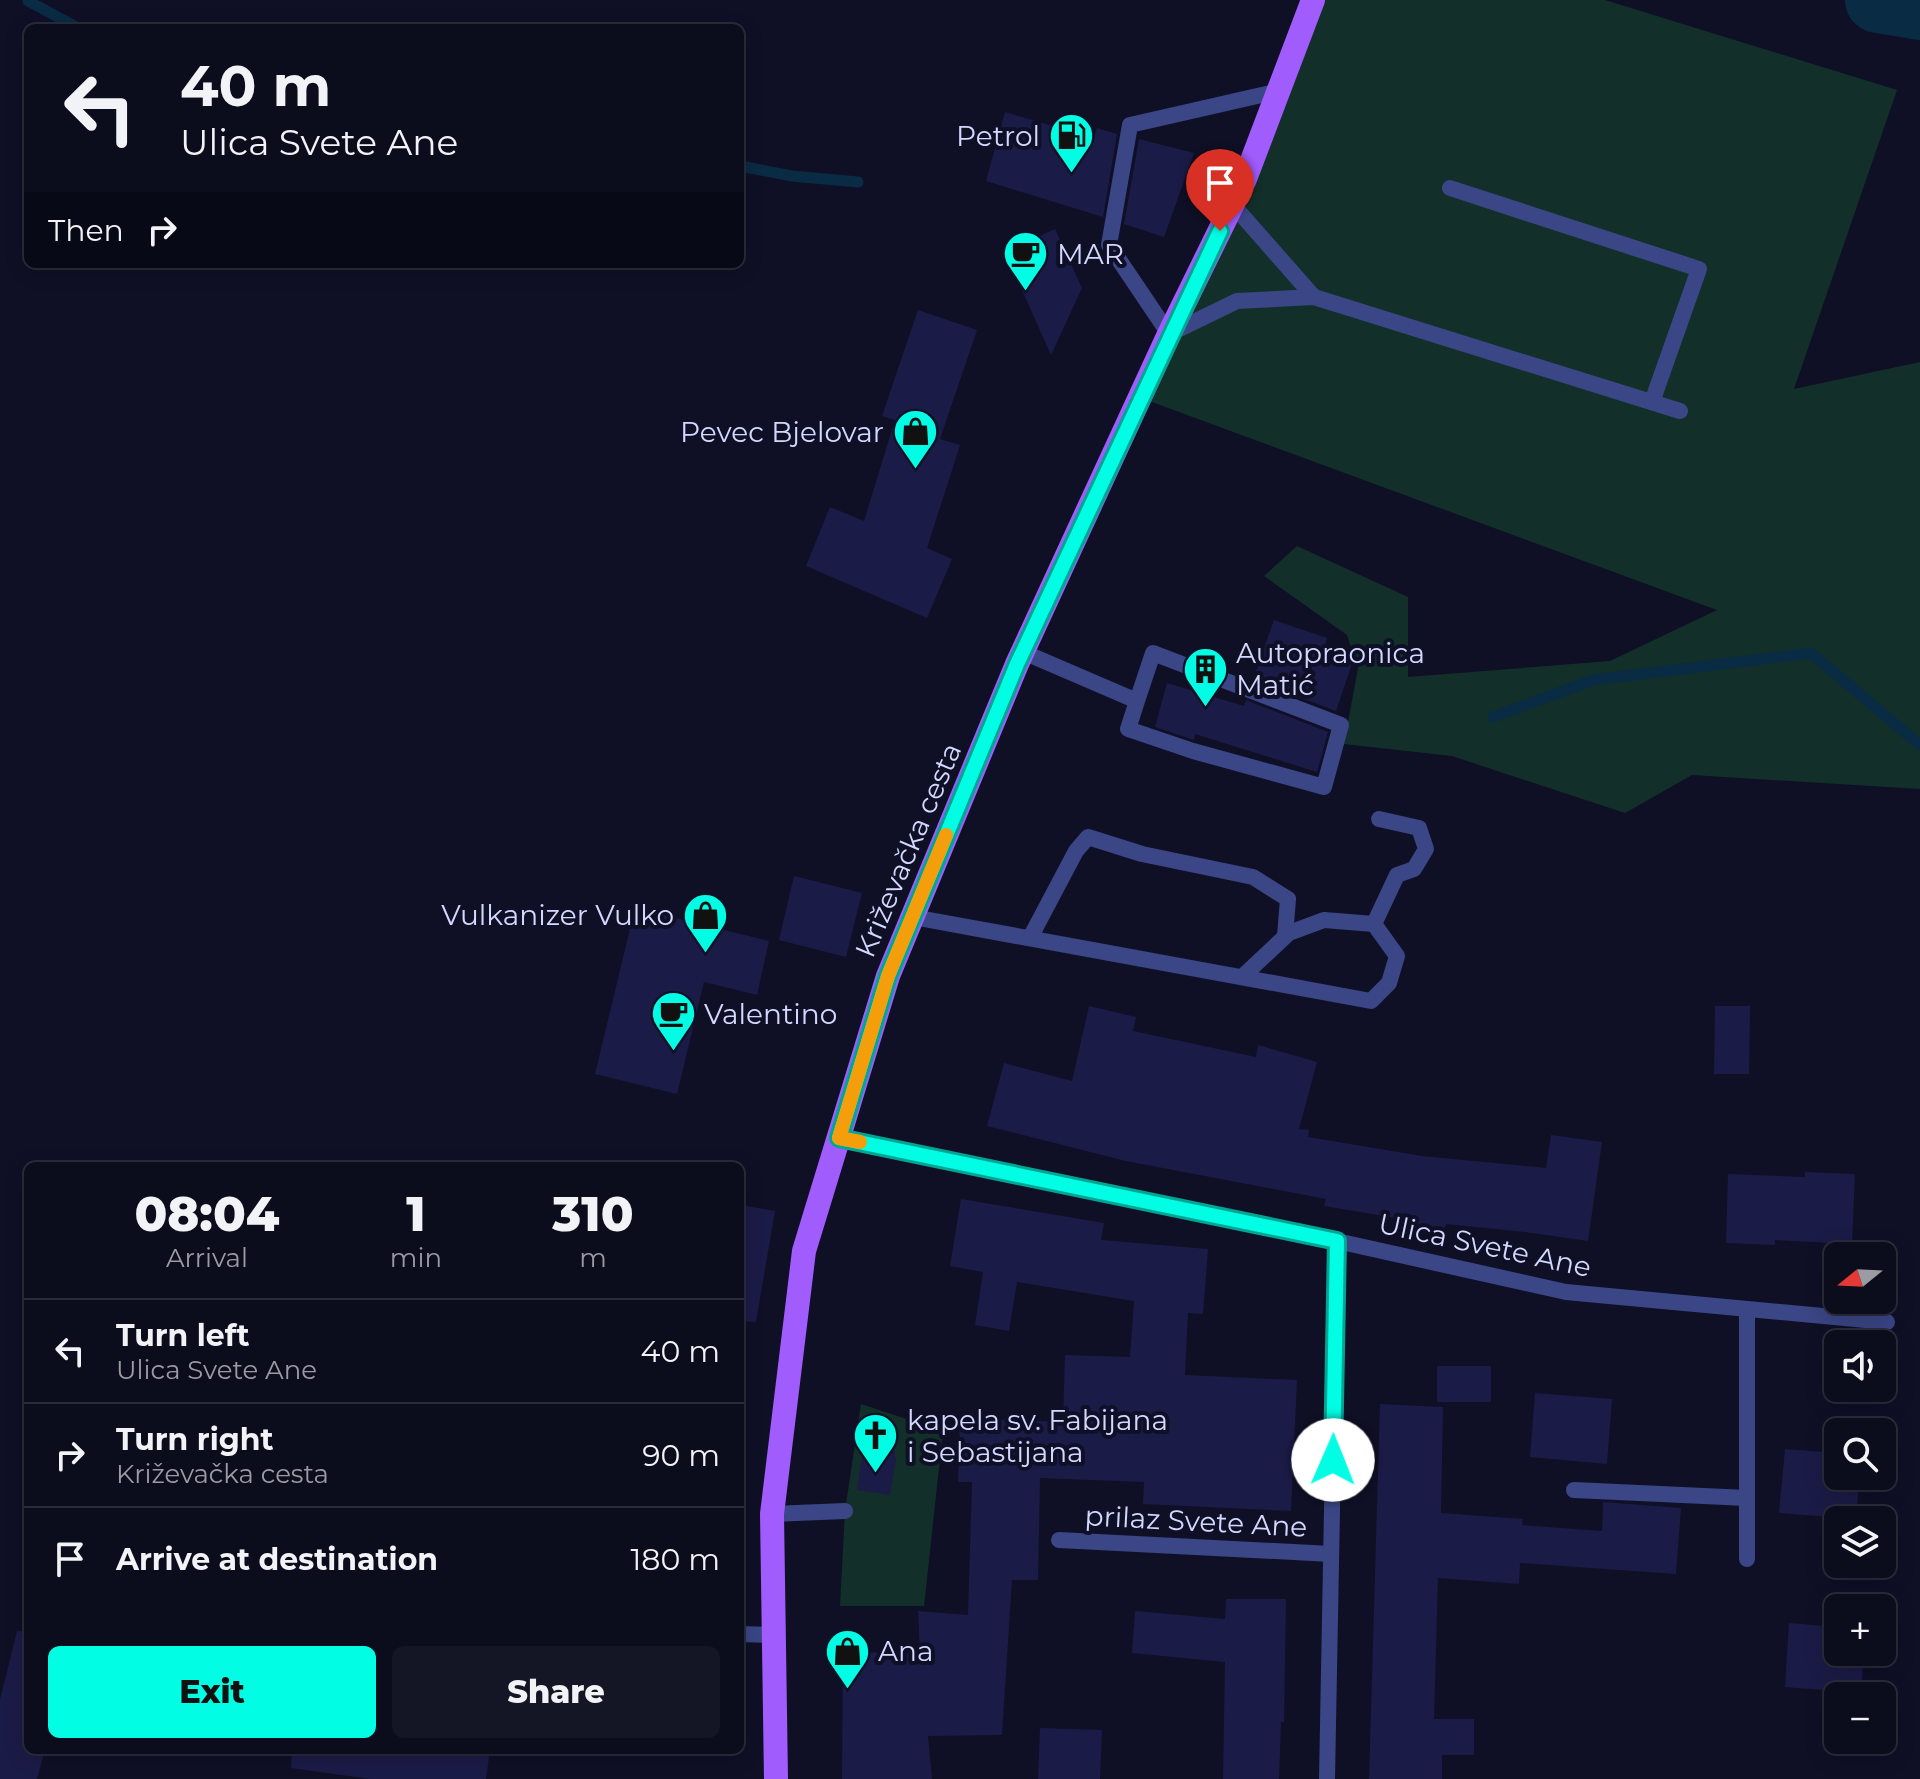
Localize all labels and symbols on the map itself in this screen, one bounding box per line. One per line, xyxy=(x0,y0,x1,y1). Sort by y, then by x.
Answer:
fuel station icon: Petrol xyxy=(1047,112,1095,175)
place label: Petrol xyxy=(956,119,1040,153)
pin xyxy=(1186,149,1254,231)
cafe icon: MAR xyxy=(1002,230,1050,293)
place label: MAR xyxy=(1057,237,1124,271)
shop icon: Pevec Bjelovar xyxy=(891,408,939,471)
place label: Pevec Bjelovar xyxy=(680,415,884,449)
place label: Autopraonica Matić xyxy=(1236,636,1425,702)
building icon: Autopraonica Matić xyxy=(1181,645,1229,708)
street label: Križevačka cesta xyxy=(848,738,968,962)
shop icon: Vulkanizer Vulko xyxy=(681,891,729,954)
place label: Vulkanizer Vulko xyxy=(441,898,674,932)
cafe icon: Valentino xyxy=(649,990,697,1053)
place label: Valentino xyxy=(704,997,837,1031)
street label: Ulica Svete Ane xyxy=(1376,1206,1594,1284)
north arrow xyxy=(1824,1242,1896,1314)
place label: kapela sv. Fabijana i Sebastijana xyxy=(907,1403,1168,1469)
church icon: kapela sv. Fabijana i Sebastijana xyxy=(852,1412,900,1475)
position arrow xyxy=(1291,1418,1375,1502)
street label: prilaz Svete Ane xyxy=(1084,1498,1308,1544)
shop icon: Ana xyxy=(823,1627,871,1690)
place label: Ana xyxy=(878,1634,934,1668)

